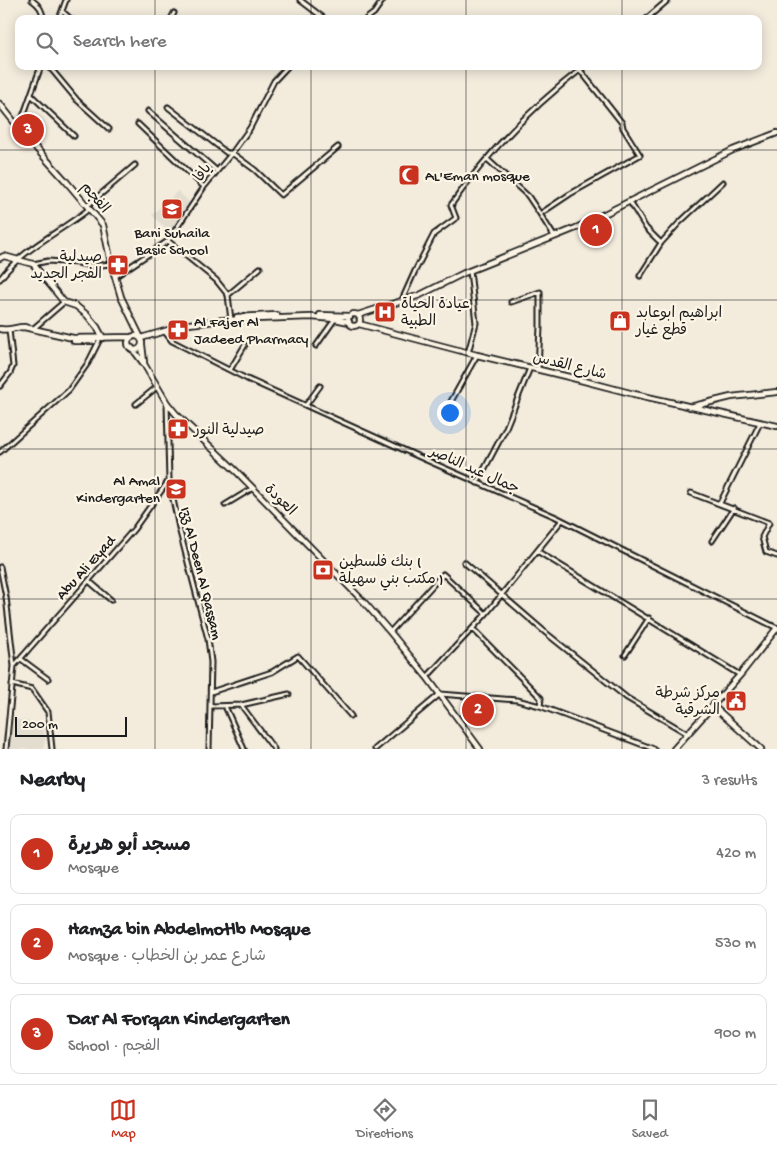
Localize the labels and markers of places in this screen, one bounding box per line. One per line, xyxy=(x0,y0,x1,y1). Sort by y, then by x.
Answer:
pin: 3 xyxy=(12,111,44,149)
mosque icon: AL'Eman mosque xyxy=(397,163,421,187)
place label: AL'Eman mosque xyxy=(425,168,530,186)
school or university icon: Bani Suhaila Basic School xyxy=(160,197,184,221)
pin: 1 xyxy=(580,211,612,249)
place label: Bani Suhaila Basic School xyxy=(133,225,210,260)
place label: صيدلية الفجر الجديد xyxy=(30,249,102,284)
pharmacy icon: صيدلية الفجر الجديد xyxy=(106,253,130,277)
place label: عيادة الحياة الطبية xyxy=(401,296,470,331)
hospital icon: عيادة الحياة الطبية xyxy=(373,300,397,324)
place label: ابراهيم ابوعابد قطع غيار xyxy=(635,305,722,340)
shop icon: ابراهيم ابوعابد قطع غيار xyxy=(608,309,632,333)
place label: Al Fajer Al Jadeed Pharmacy xyxy=(194,314,309,349)
pharmacy icon: Al Fajer Al Jadeed Pharmacy xyxy=(166,318,190,342)
pharmacy icon: صيدلية النور xyxy=(166,417,190,441)
place label: صيدلية النور xyxy=(193,422,264,440)
place label: Al Amal Kindergarten xyxy=(76,473,160,508)
school or university icon: Al Amal Kindergarten xyxy=(164,477,188,501)
place label: بنك فلسطين ( مكتب بني سهيلة ) xyxy=(339,554,444,591)
bank icon: بنك فلسطين ( مكتب بني سهيلة ) xyxy=(311,558,335,582)
place label: مركز شرطة الشرقية xyxy=(655,685,720,720)
public building icon: مركز شرطة الشرقية xyxy=(724,689,748,713)
pin: 2 xyxy=(462,691,494,729)

